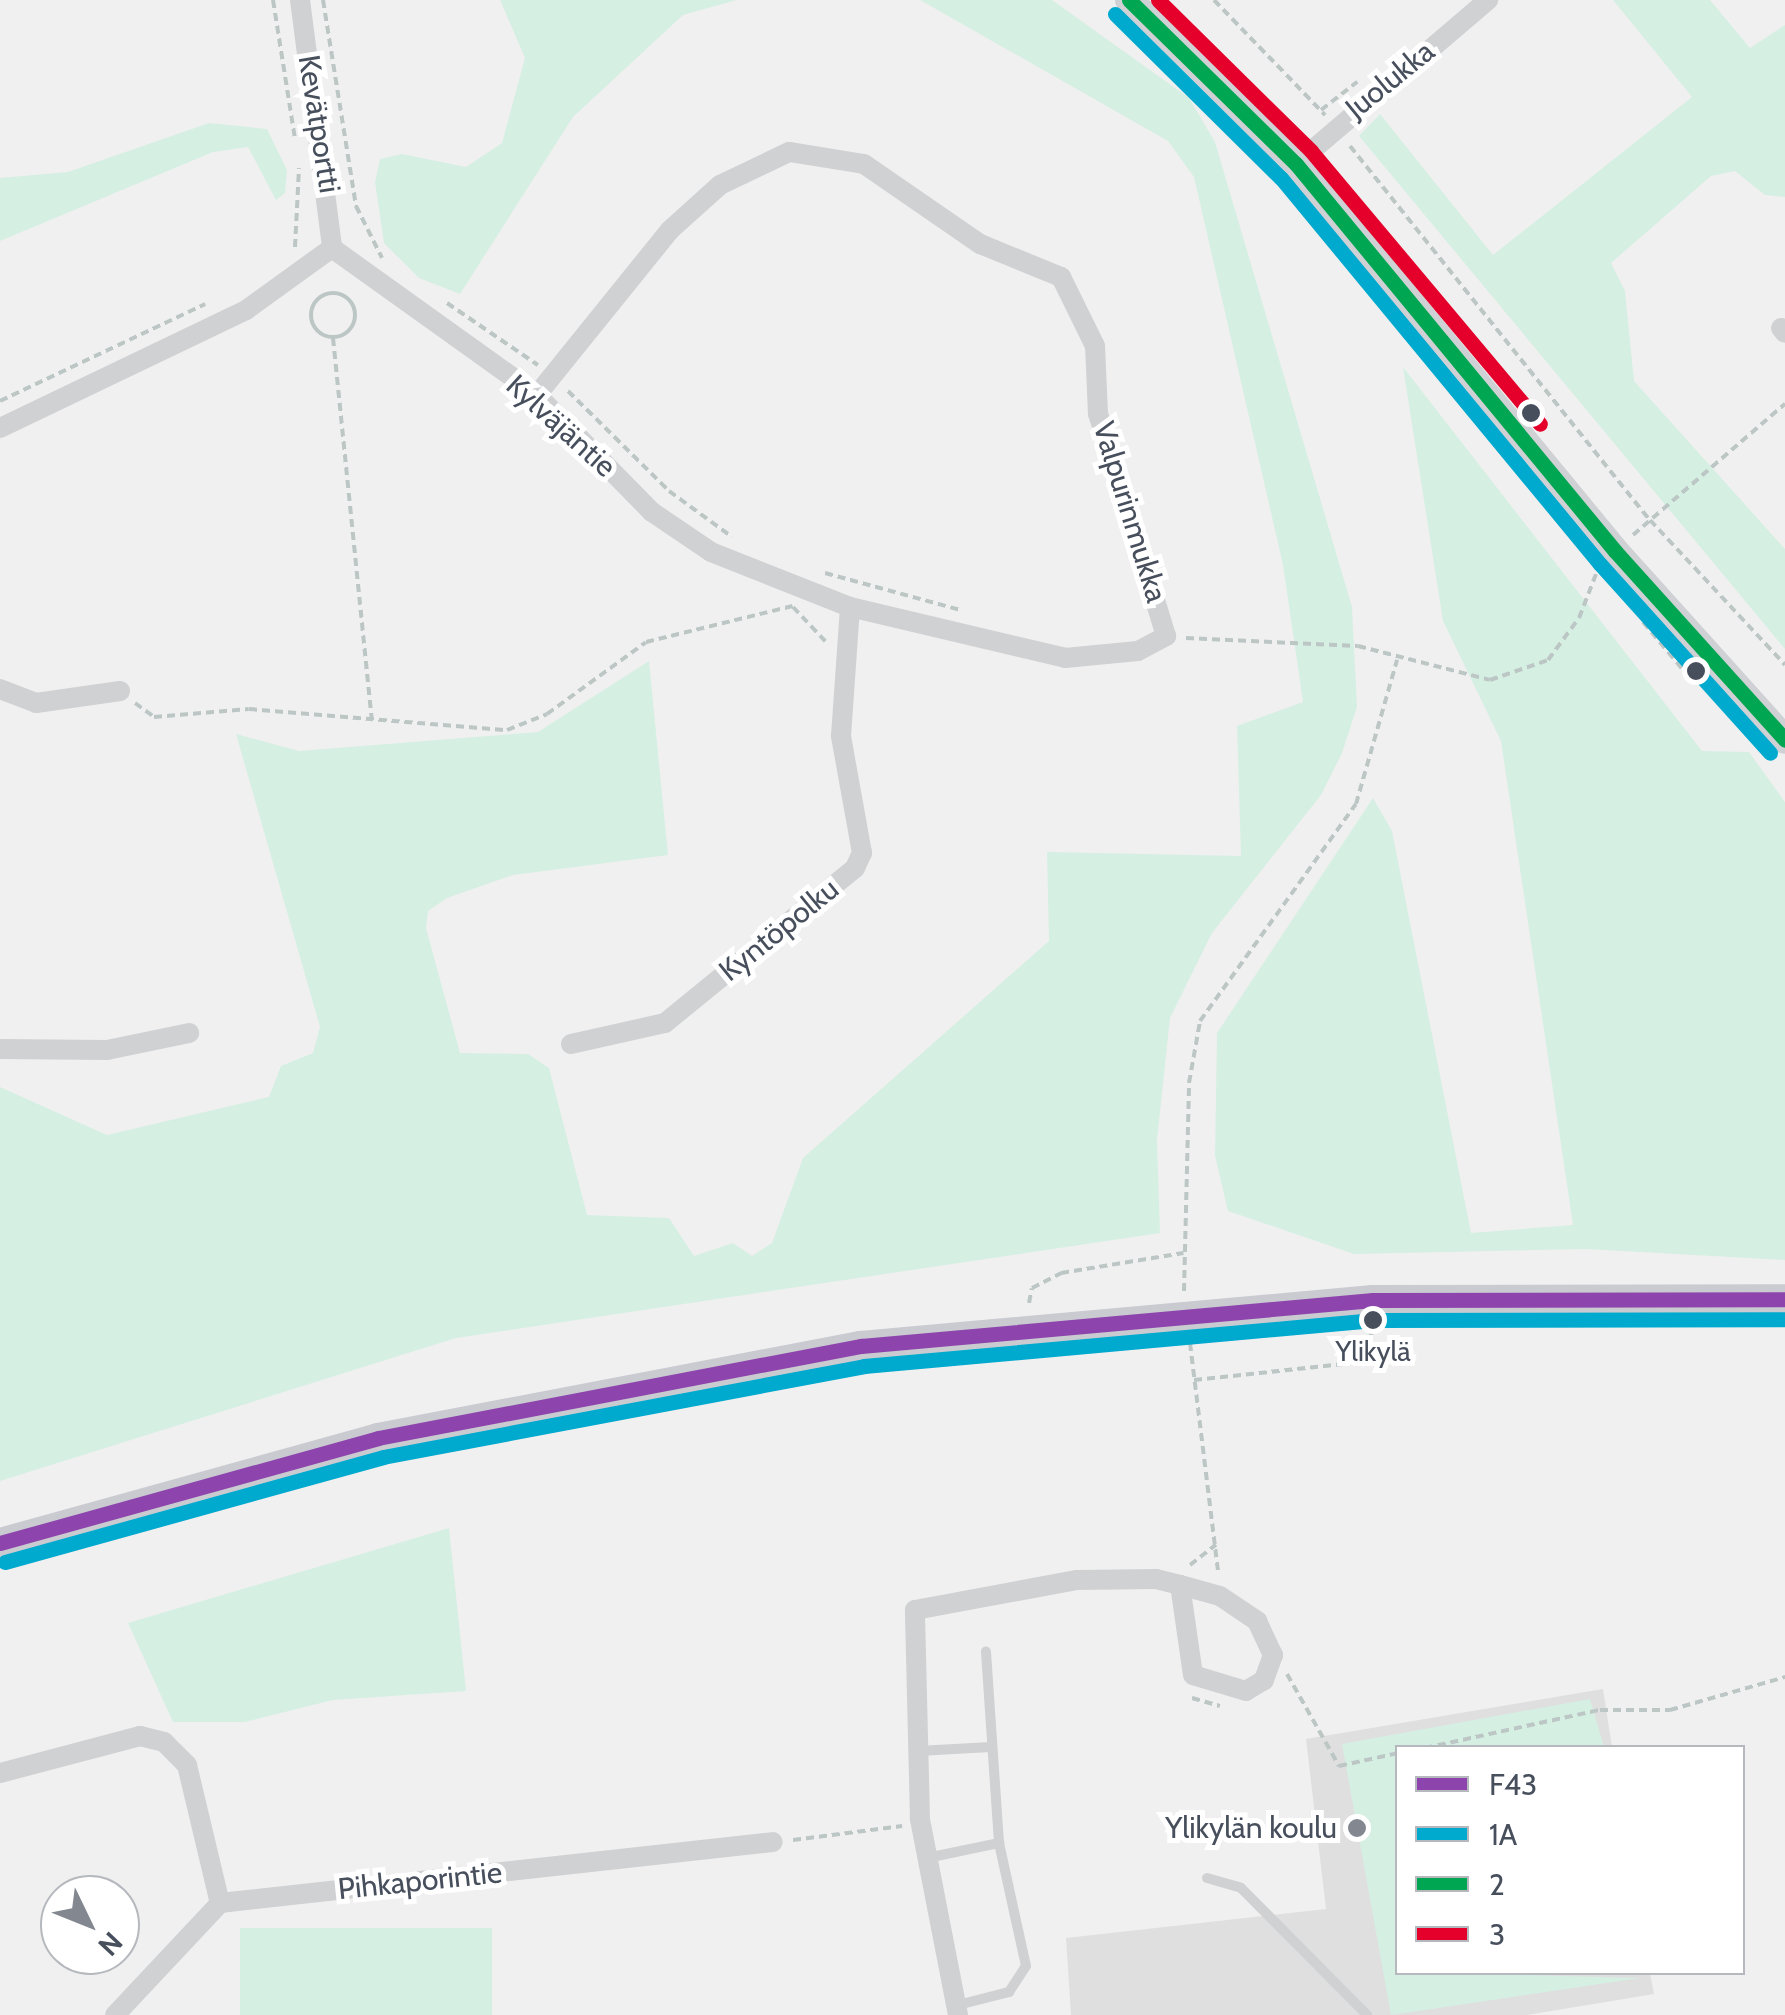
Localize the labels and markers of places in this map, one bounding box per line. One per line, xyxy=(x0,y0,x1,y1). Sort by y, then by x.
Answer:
unlabelled marker xyxy=(1521,403,1541,423)
unlabelled marker xyxy=(1686,661,1706,681)
marker: Ylikylä xyxy=(1363,1310,1383,1330)
place label: Ylikylä xyxy=(1335,1334,1411,1368)
place label: Ylikylän koulu xyxy=(1165,1810,1337,1846)
marker: Ylikylän koulu xyxy=(1346,1817,1368,1839)

